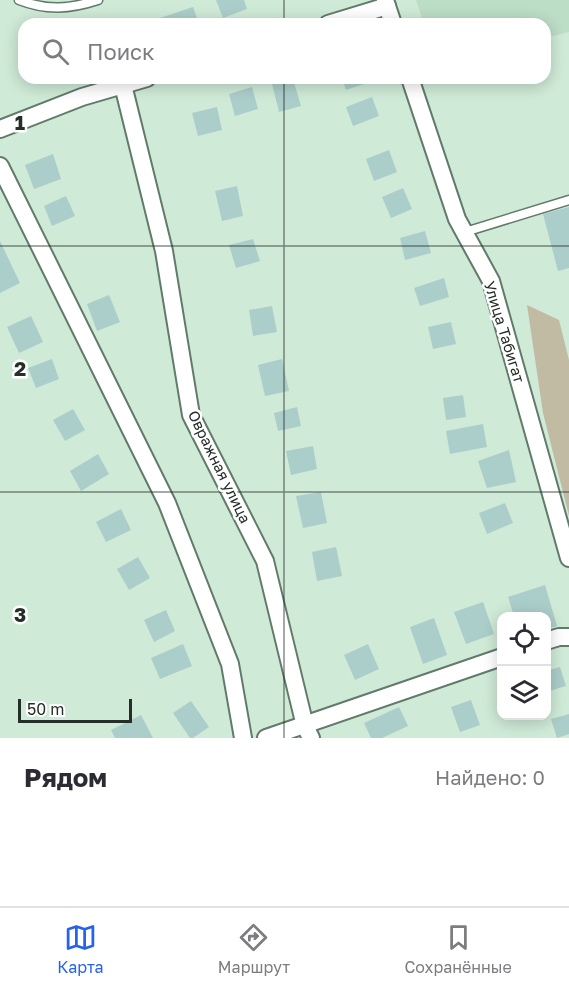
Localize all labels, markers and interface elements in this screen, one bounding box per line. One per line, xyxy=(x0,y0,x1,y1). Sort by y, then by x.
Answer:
search box xyxy=(18,18,551,84)
icon: search xyxy=(39,35,72,68)
text: Поиск xyxy=(87,38,155,65)
text: 1 xyxy=(15,110,25,134)
street label: Улица Табигат xyxy=(481,279,529,385)
text: 2 xyxy=(14,356,26,380)
street label: Овражная улица xyxy=(185,407,255,526)
text: 3 xyxy=(14,602,26,626)
map controls xyxy=(497,612,551,720)
button: locate xyxy=(497,612,551,666)
button: layers xyxy=(497,666,551,720)
scale bar xyxy=(18,696,132,724)
text: 50 m xyxy=(27,699,64,719)
text: Рядом xyxy=(24,762,107,793)
text: Найдено: 0 xyxy=(435,765,545,789)
tab: Карта xyxy=(57,921,104,977)
tab: Маршрут xyxy=(218,921,290,977)
tab: Сохранённые xyxy=(404,921,512,977)

